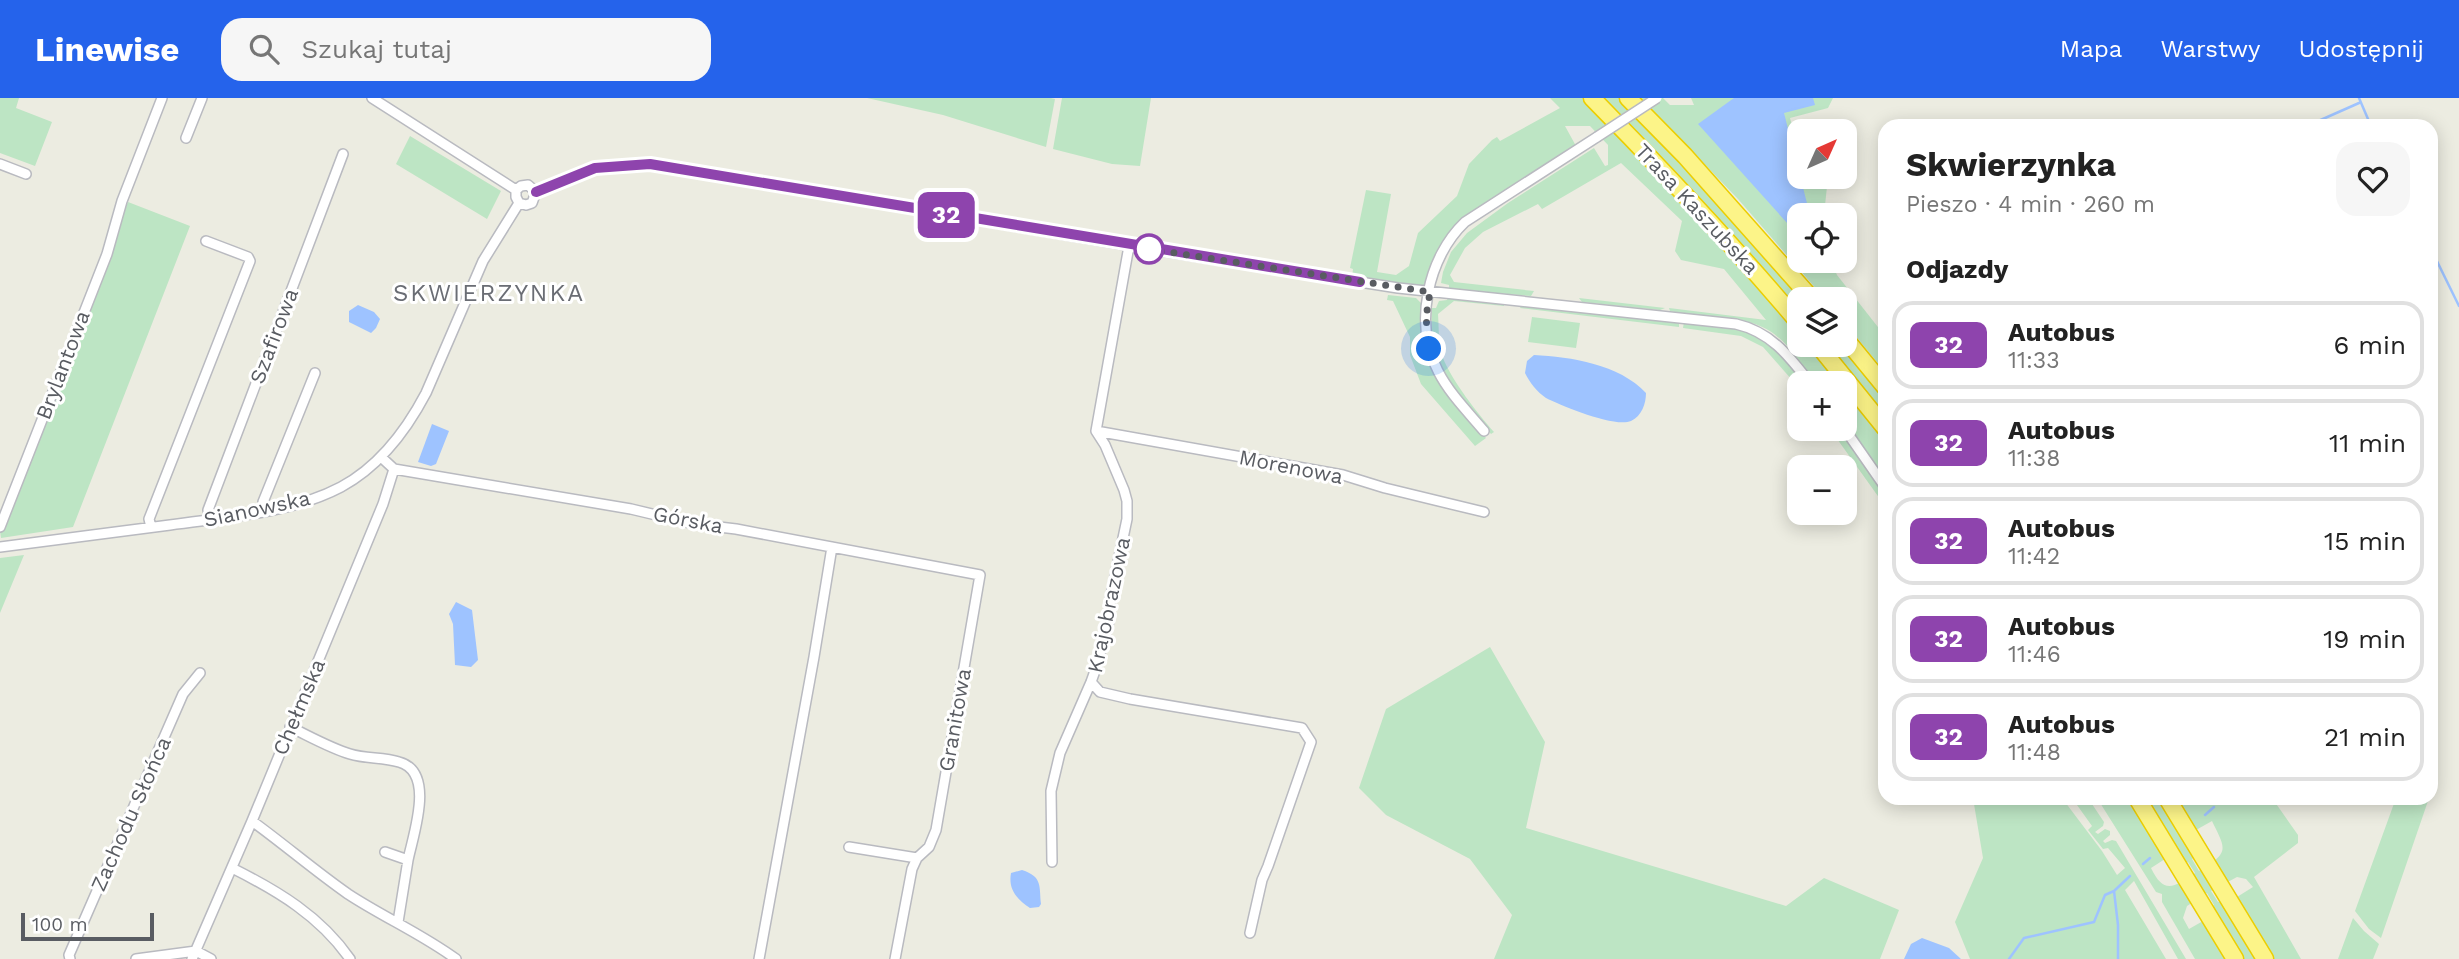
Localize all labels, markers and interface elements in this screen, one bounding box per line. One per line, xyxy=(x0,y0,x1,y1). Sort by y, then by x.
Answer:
search box xyxy=(221,18,711,81)
text: Linewise xyxy=(35,30,179,69)
icon: search xyxy=(245,30,283,68)
text: Szukaj tutaj xyxy=(301,34,452,64)
text: Mapa xyxy=(2060,35,2122,63)
text: Warstwy xyxy=(2160,35,2261,63)
text: Udostępnij xyxy=(2299,35,2424,63)
north arrow xyxy=(1787,119,1857,189)
map controls xyxy=(1787,119,1857,525)
street label: Trasa Kaszubska xyxy=(1630,138,1764,279)
button: heart xyxy=(2336,142,2410,216)
text: Skwierzynka xyxy=(1906,145,2116,184)
text: Pieszo · 4 min · 260 m xyxy=(1906,191,2155,218)
line badge: 32 xyxy=(914,192,978,238)
text: 32 xyxy=(932,201,960,229)
button: locate xyxy=(1787,203,1857,273)
unlabelled marker xyxy=(1134,234,1164,264)
text: Odjazdy xyxy=(1906,254,2008,284)
district label: SKWIERZYNKA xyxy=(393,279,585,307)
street label: Szafirowa xyxy=(244,285,303,387)
button: layers xyxy=(1787,287,1857,357)
street label: Brylantowa xyxy=(30,307,95,423)
text: Autobus xyxy=(2008,317,2115,347)
text: 6 min xyxy=(2334,330,2406,360)
your location xyxy=(1411,331,1446,366)
text: 32 xyxy=(1934,331,1963,359)
text: 11:33 xyxy=(2008,347,2060,374)
button: + xyxy=(1787,371,1857,441)
text: Autobus xyxy=(2008,415,2115,445)
text: 11 min xyxy=(2329,428,2406,458)
text: 32 xyxy=(1934,429,1963,457)
street label: Morenowa xyxy=(1237,444,1345,489)
text: 11:38 xyxy=(2008,445,2060,472)
button: − xyxy=(1787,455,1857,525)
street label: Sianowska xyxy=(201,485,312,532)
street label: Górska xyxy=(651,501,725,539)
text: Autobus xyxy=(2008,513,2115,543)
text: 15 min xyxy=(2324,526,2406,556)
text: 32 xyxy=(1934,527,1963,555)
street label: Krajobrazowa xyxy=(1082,535,1135,675)
text: 11:42 xyxy=(2008,543,2060,570)
text: Autobus xyxy=(2008,611,2115,641)
text: 19 min xyxy=(2323,624,2406,654)
text: 32 xyxy=(1934,625,1963,653)
text: 11:46 xyxy=(2008,641,2061,668)
street label: Chełmska xyxy=(267,655,330,759)
street label: Granitowa xyxy=(933,666,976,773)
text: Autobus xyxy=(2008,709,2115,739)
text: 21 min xyxy=(2324,722,2406,752)
text: 32 xyxy=(1934,723,1963,751)
street label: Zachodu Słońca xyxy=(85,733,176,895)
text: 11:48 xyxy=(2008,739,2061,766)
scale bar xyxy=(21,910,154,942)
text: 100 m xyxy=(32,913,88,936)

